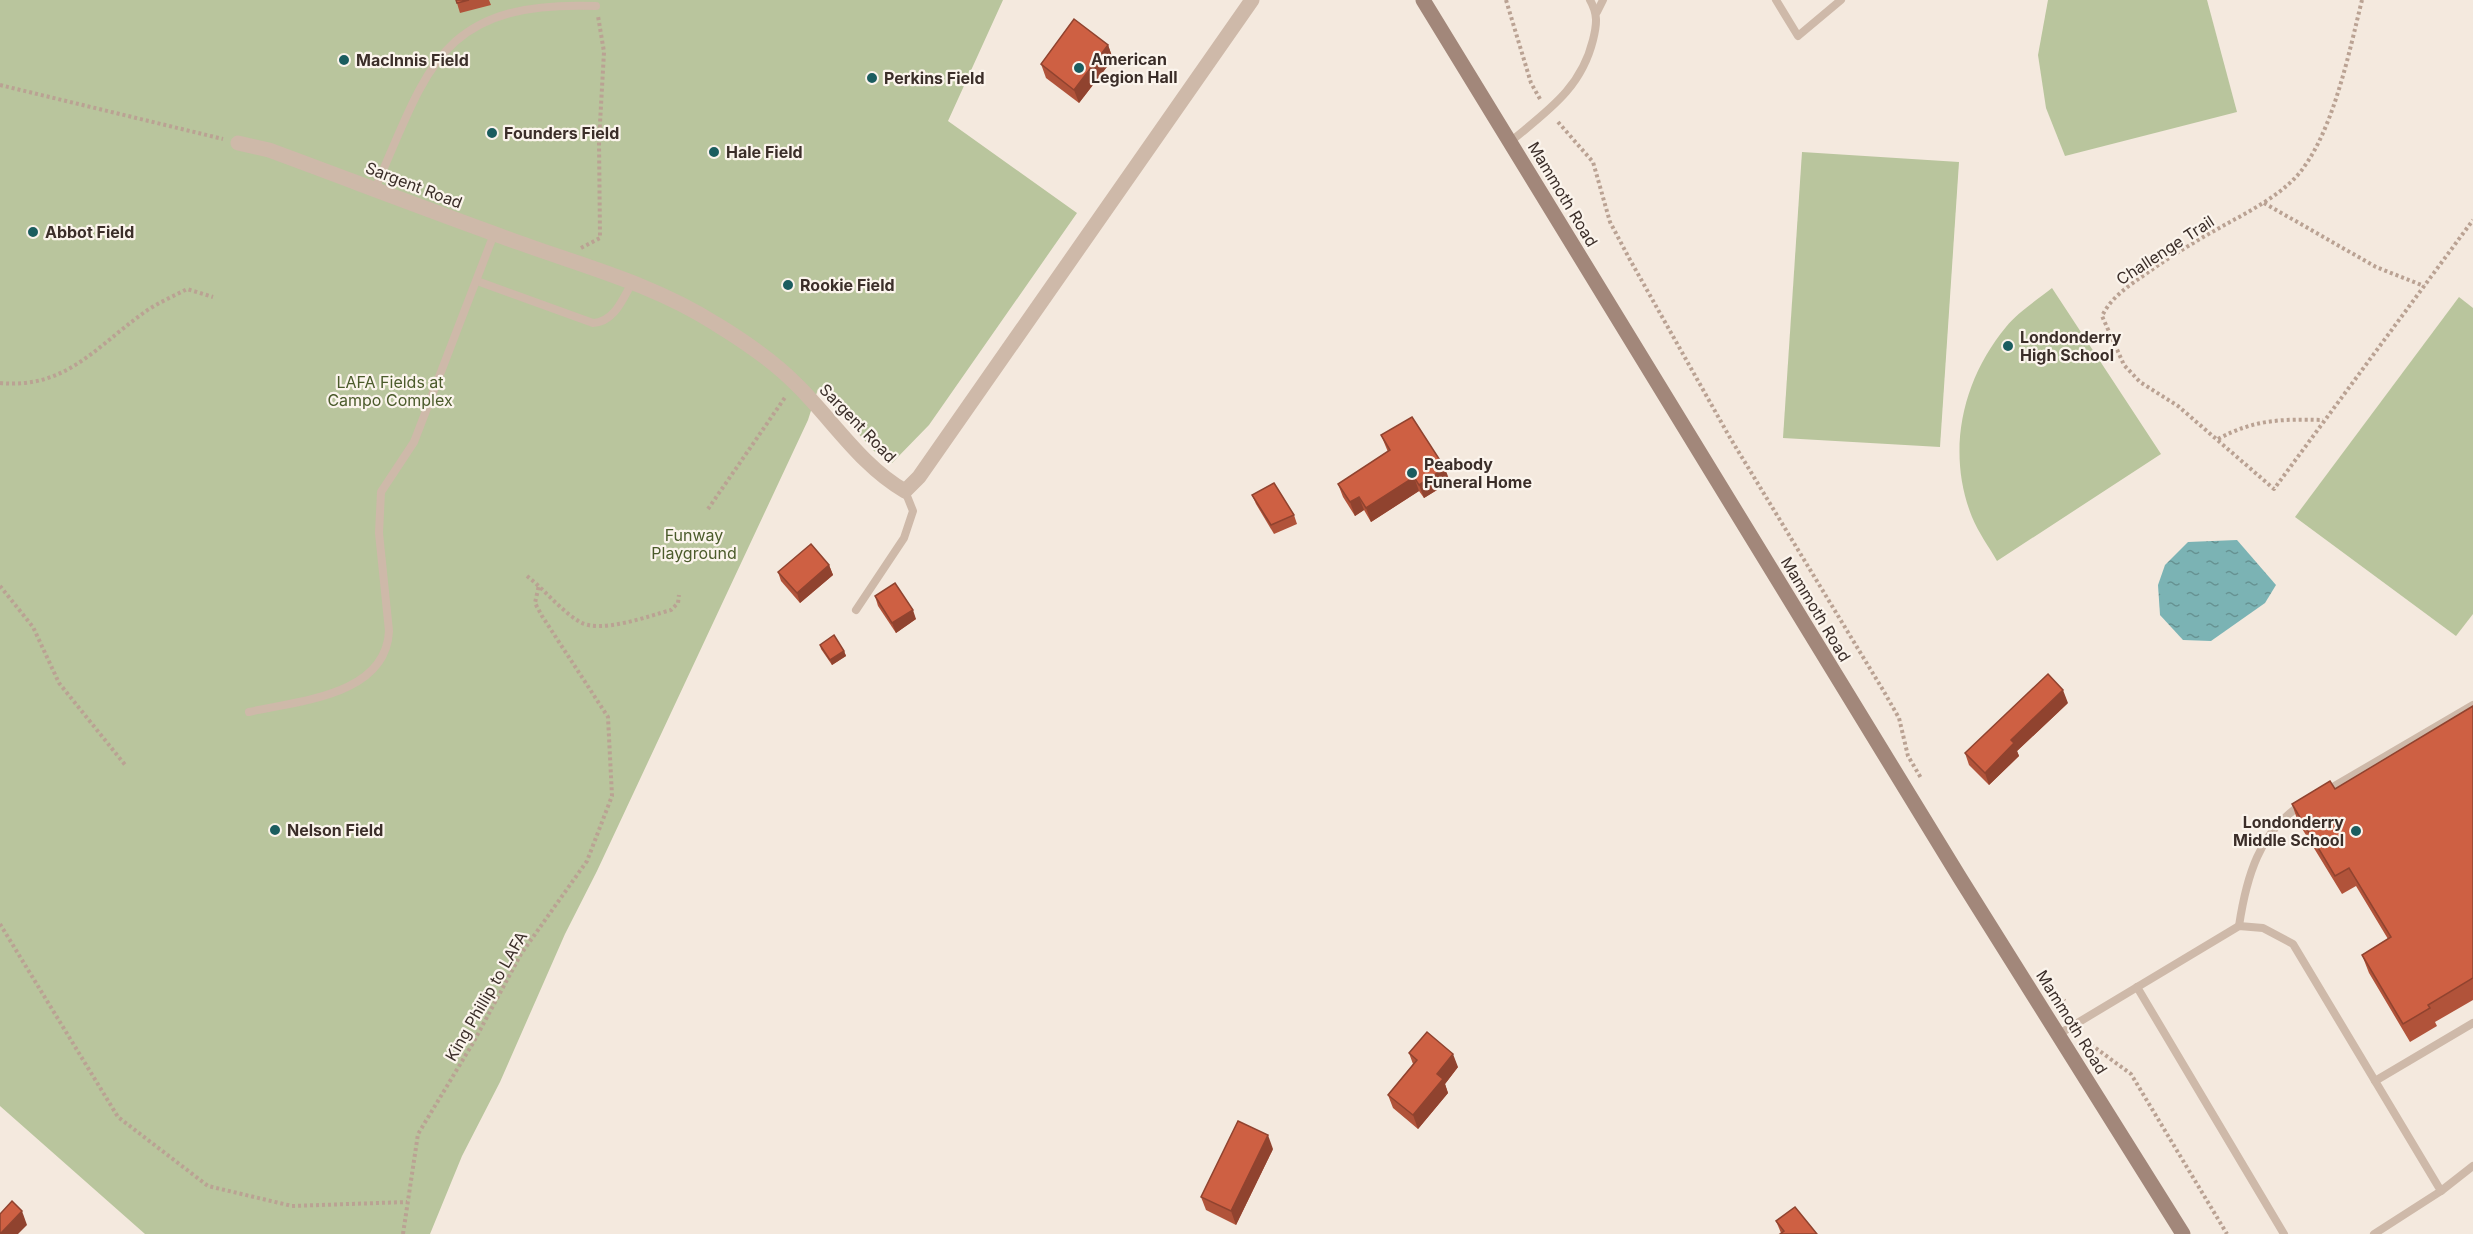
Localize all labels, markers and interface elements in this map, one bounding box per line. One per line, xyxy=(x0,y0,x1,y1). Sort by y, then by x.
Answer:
place label: American Legion Hall xyxy=(1091,49,1178,87)
place label: MacInnis Field xyxy=(356,50,469,70)
marker: MacInnis Field xyxy=(337,53,351,67)
marker: American Legion Hall xyxy=(1072,61,1086,75)
place label: Perkins Field xyxy=(884,68,985,88)
marker: Perkins Field xyxy=(865,71,879,85)
place label: Founders Field xyxy=(504,123,619,143)
marker: Founders Field xyxy=(485,126,499,140)
street label: Mammoth Road xyxy=(1524,138,1602,250)
place label: Hale Field xyxy=(726,142,803,162)
marker: Hale Field xyxy=(707,145,721,159)
street label: Sargent Road xyxy=(363,157,465,213)
street label: Challenge Trail xyxy=(2112,211,2218,289)
place label: Abbot Field xyxy=(45,222,134,242)
marker: Abbot Field xyxy=(26,225,40,239)
place label: Rookie Field xyxy=(800,275,895,295)
marker: Rookie Field xyxy=(781,278,795,292)
place label: Londonderry High School xyxy=(2020,327,2122,365)
marker: Londonderry High School xyxy=(2001,339,2015,353)
park label: LAFA Fields at Campo Complex xyxy=(327,372,453,410)
street label: Sargent Road xyxy=(815,379,901,467)
place label: Peabody Funeral Home xyxy=(1424,454,1532,492)
marker: Peabody Funeral Home xyxy=(1405,466,1419,480)
park label: Funway Playground xyxy=(651,525,737,563)
street label: Mammoth Road xyxy=(1777,553,1855,665)
place label: Londonderry Middle School xyxy=(2233,812,2344,850)
place label: Nelson Field xyxy=(287,820,383,840)
marker: Nelson Field xyxy=(268,823,282,837)
marker: Londonderry Middle School xyxy=(2349,824,2363,838)
street label: King Phillip to LAFA xyxy=(441,928,531,1064)
street label: Mammoth Road xyxy=(2032,966,2112,1078)

